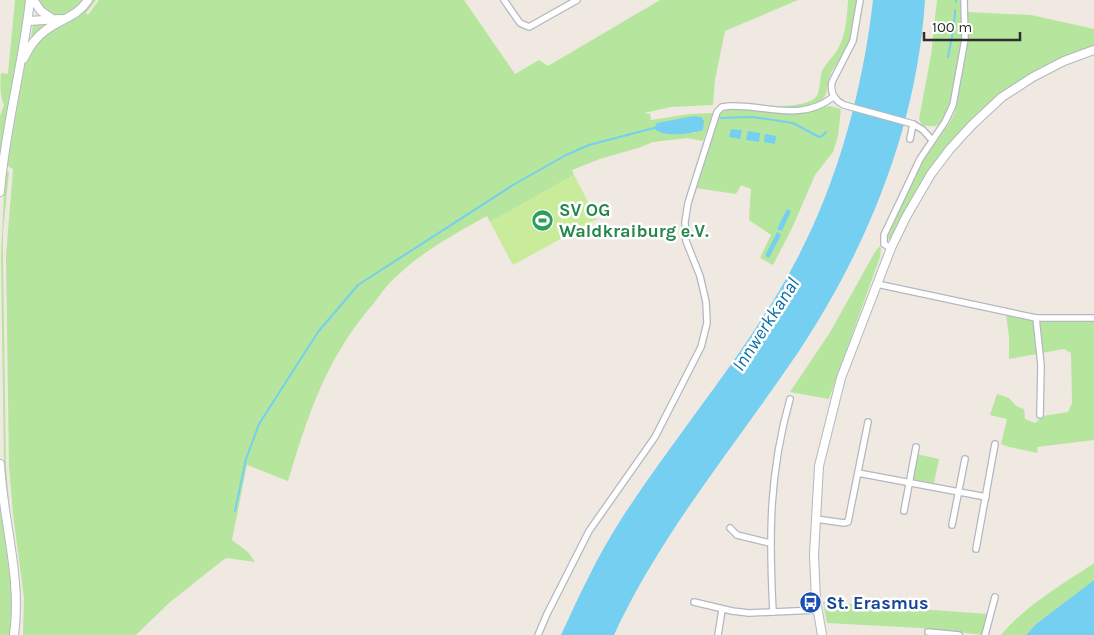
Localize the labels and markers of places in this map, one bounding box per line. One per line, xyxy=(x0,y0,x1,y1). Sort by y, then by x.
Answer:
place label: SV OG Waldkraiburg e.V. xyxy=(559,199,709,242)
sports icon: SV OG Waldkraiburg e.V. xyxy=(531,208,555,232)
bus stop icon: St. Erasmus xyxy=(798,591,822,615)
place label: St. Erasmus xyxy=(826,592,929,614)

